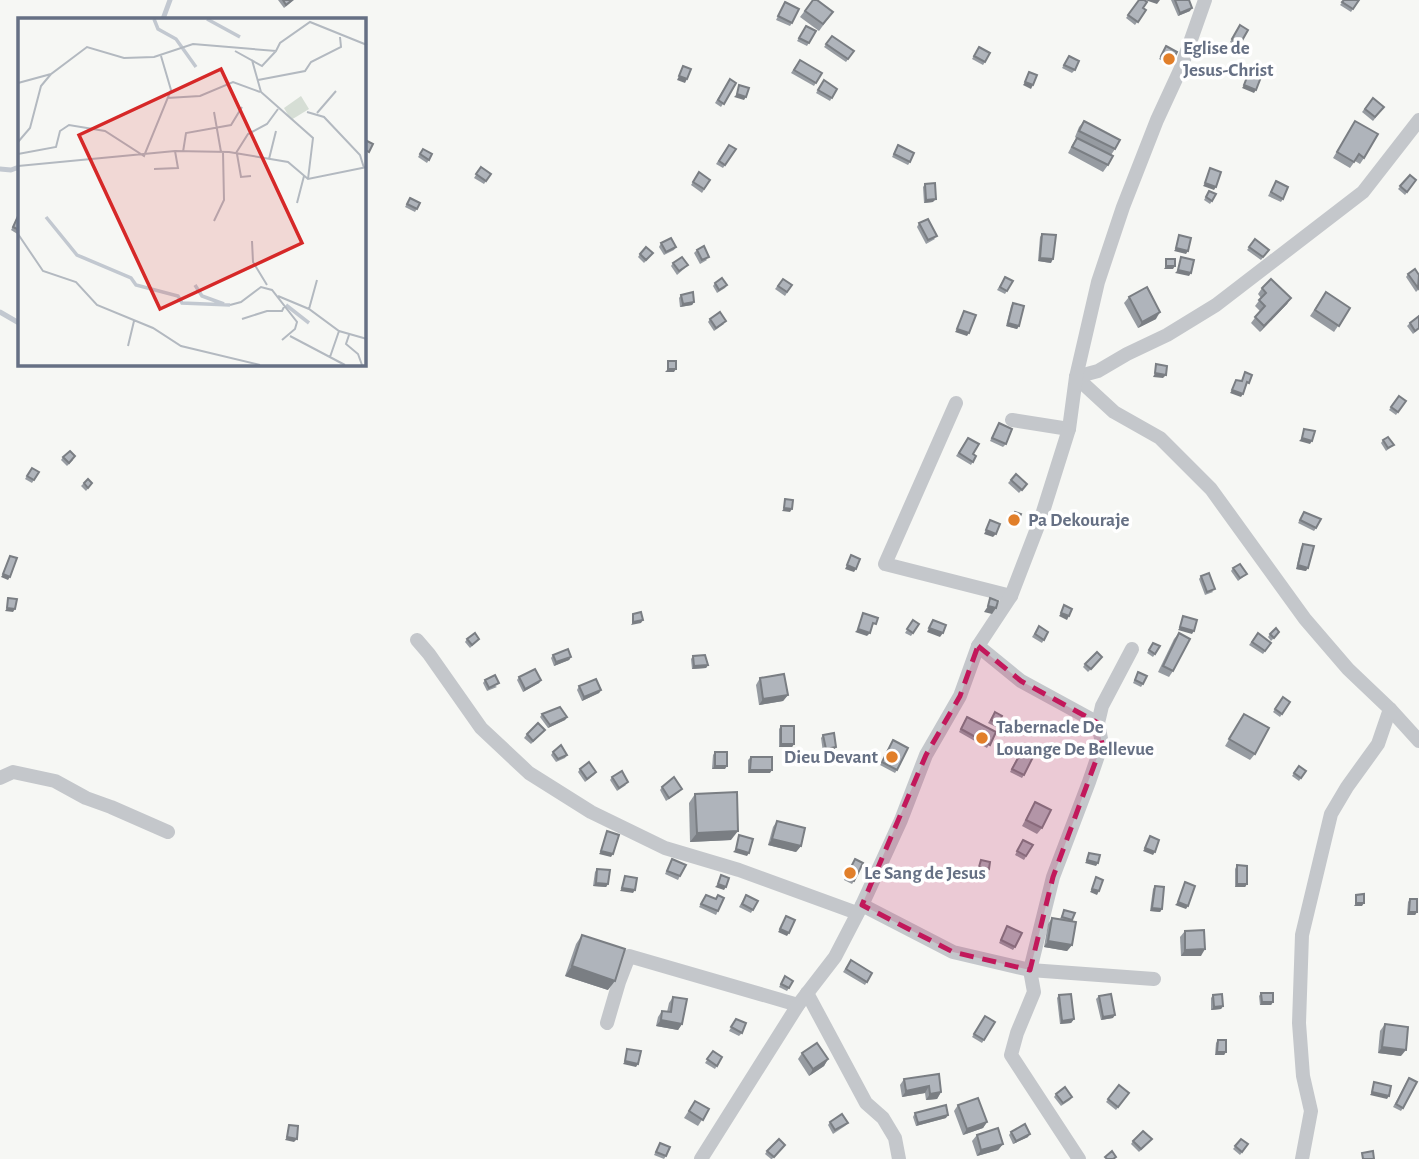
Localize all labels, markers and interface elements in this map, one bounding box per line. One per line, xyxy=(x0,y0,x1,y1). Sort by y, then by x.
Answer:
inset map xyxy=(18,18,366,366)
place label: Eglise de Jesus-Christ xyxy=(1183,39,1274,80)
marker: Eglise de Jesus-Christ xyxy=(1161,51,1177,67)
place label: Pa Dekouraje xyxy=(1028,511,1130,530)
marker: Pa Dekouraje xyxy=(1006,512,1022,528)
place label: Tabernacle De Louange De Bellevue xyxy=(996,718,1154,759)
marker: Tabernacle De Louange De Bellevue xyxy=(974,730,990,746)
place label: Dieu Devant xyxy=(784,748,879,767)
marker: Dieu Devant xyxy=(884,749,900,765)
place label: Le Sang de Jesus xyxy=(864,864,986,883)
marker: Le Sang de Jesus xyxy=(842,865,858,881)

